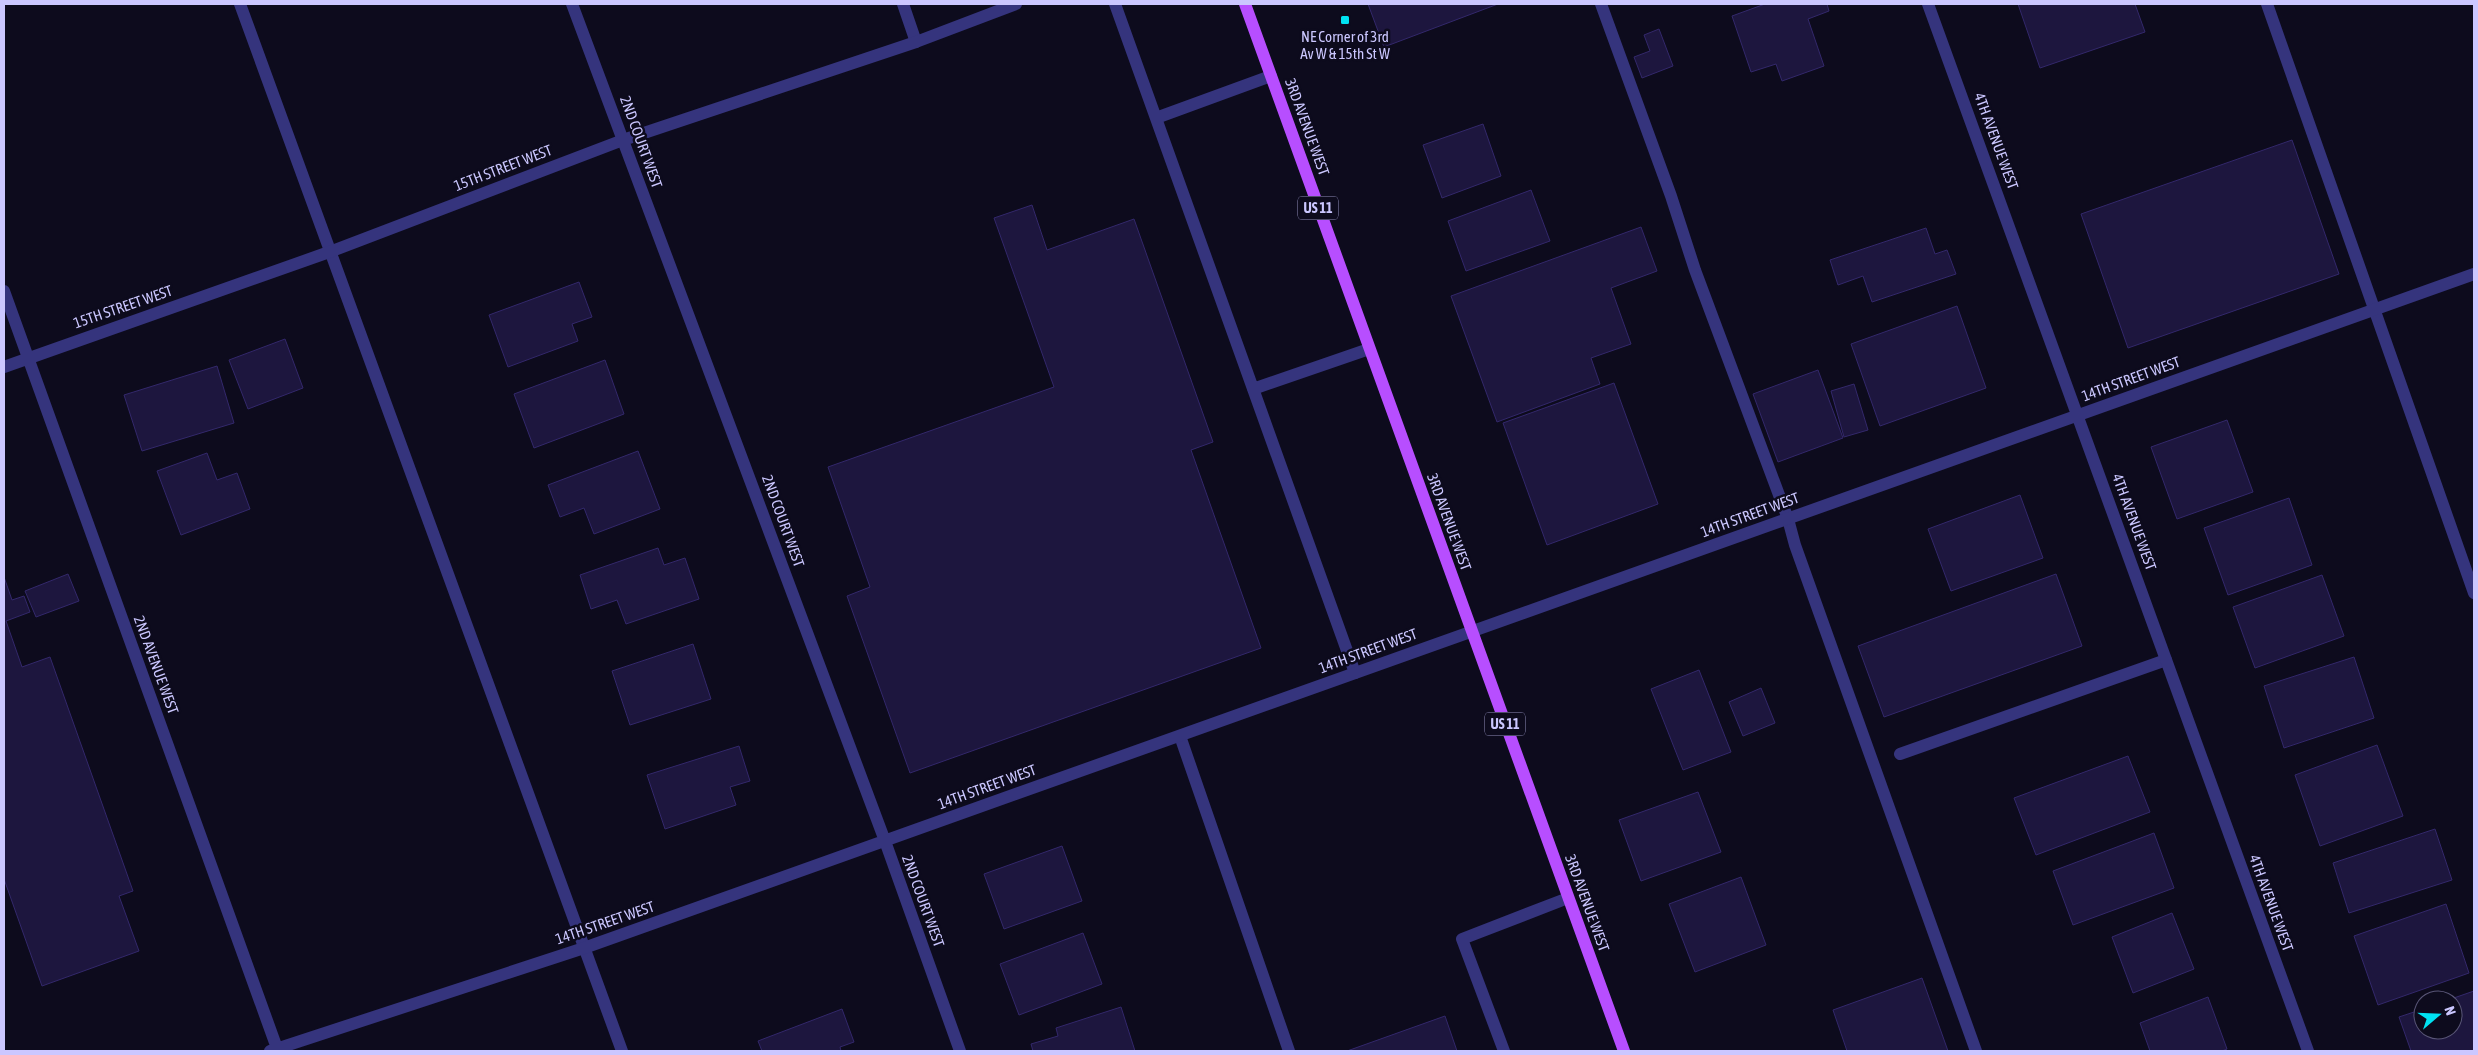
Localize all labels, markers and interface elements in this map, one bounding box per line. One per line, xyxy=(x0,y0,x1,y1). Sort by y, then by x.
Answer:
marker: NE Corner of 3rd Av W & 15th St W xyxy=(1339,14,1351,26)
place label: NE Corner of 3rd Av W & 15th St W xyxy=(1300,28,1390,62)
street label: 3RD AVENUE WEST xyxy=(1282,76,1333,178)
street label: 4TH AVENUE WEST xyxy=(1971,90,2022,192)
street label: 2ND COURT WEST xyxy=(617,93,666,191)
street label: 15TH STREET WEST xyxy=(451,141,555,194)
road number: US 11 xyxy=(1298,197,1338,220)
street label: 15TH STREET WEST xyxy=(71,282,175,331)
street label: 14TH STREET WEST xyxy=(2079,353,2183,404)
street label: 3RD AVENUE WEST xyxy=(1424,471,1475,573)
street label: 4TH AVENUE WEST xyxy=(2109,471,2160,573)
street label: 2ND COURT WEST xyxy=(759,472,808,570)
street label: 14TH STREET WEST xyxy=(1698,489,1802,540)
street label: 2ND AVENUE WEST xyxy=(131,613,182,717)
street label: 14TH STREET WEST xyxy=(1316,625,1420,676)
road number: US 11 xyxy=(1485,712,1525,736)
street label: 14TH STREET WEST xyxy=(935,761,1039,812)
street label: 2ND COURT WEST xyxy=(899,852,948,950)
street label: 3RD AVENUE WEST xyxy=(1562,852,1613,954)
street label: 4TH AVENUE WEST xyxy=(2246,852,2297,954)
street label: 14TH STREET WEST xyxy=(553,898,657,947)
north arrow xyxy=(2413,990,2463,1040)
text: N xyxy=(2441,1004,2459,1017)

